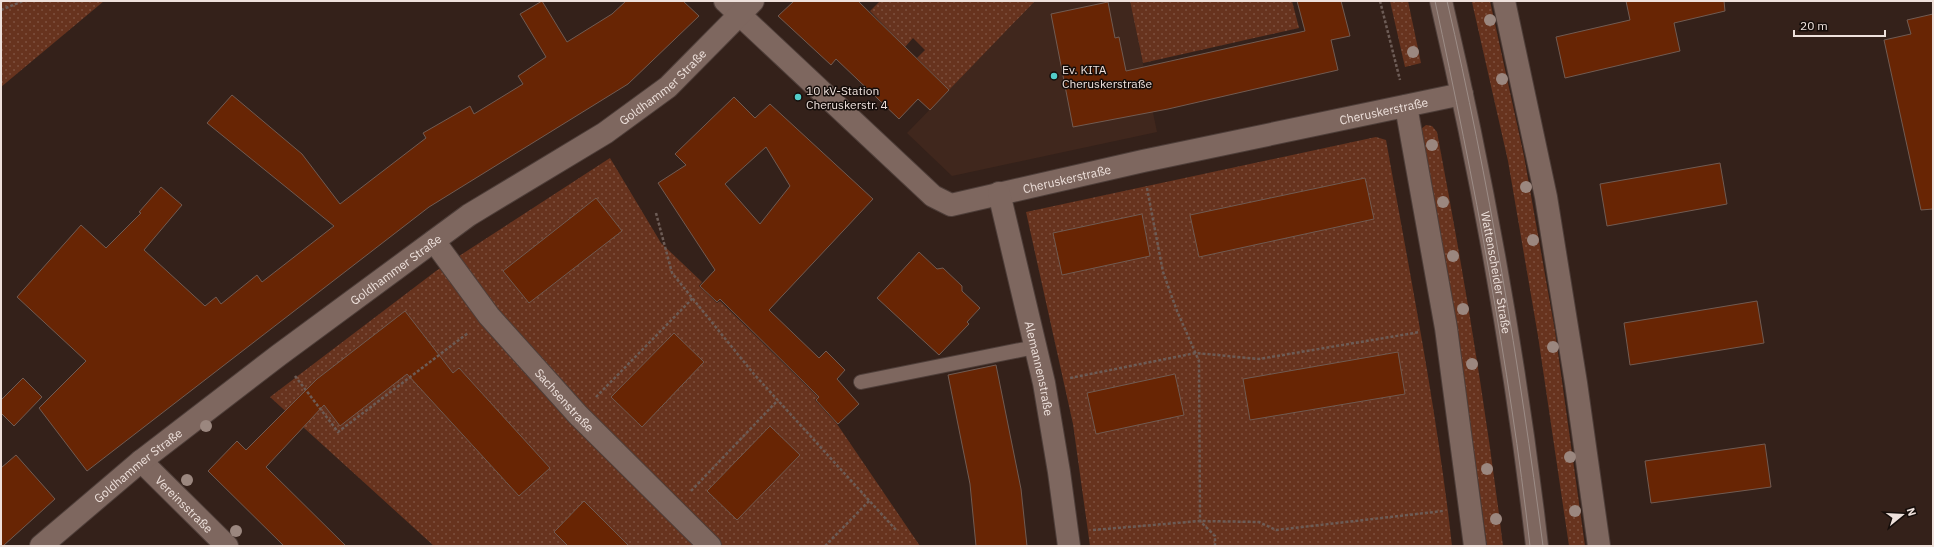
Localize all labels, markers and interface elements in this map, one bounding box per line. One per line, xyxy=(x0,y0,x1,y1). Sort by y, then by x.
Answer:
scale bar xyxy=(1794,12,1885,38)
text: 20 m xyxy=(1800,18,1828,33)
street label: Goldhammer Straße xyxy=(616,45,709,128)
place label: Ev. KITA Cheruskerstraße xyxy=(1062,62,1152,91)
marker: Ev. KITA Cheruskerstraße xyxy=(1049,71,1059,81)
place label: 10 kV-Station Cheruskerstr. 4 xyxy=(806,83,888,112)
marker: 10 kV-Station Cheruskerstr. 4 xyxy=(793,92,803,102)
street label: Cheruskerstraße xyxy=(1338,94,1430,127)
street label: Cheruskerstraße xyxy=(1021,161,1113,196)
street label: Wattenscheider Straße xyxy=(1478,210,1515,335)
street label: Goldhammer Straße xyxy=(347,230,444,308)
street label: Alemannenstraße xyxy=(1022,319,1057,417)
street label: Sachsenstraße xyxy=(532,365,598,435)
street label: Goldhammer Straße xyxy=(90,425,185,506)
street label: Vereinsstraße xyxy=(152,472,217,536)
north arrow xyxy=(1882,495,1922,535)
text: N xyxy=(1904,506,1919,518)

